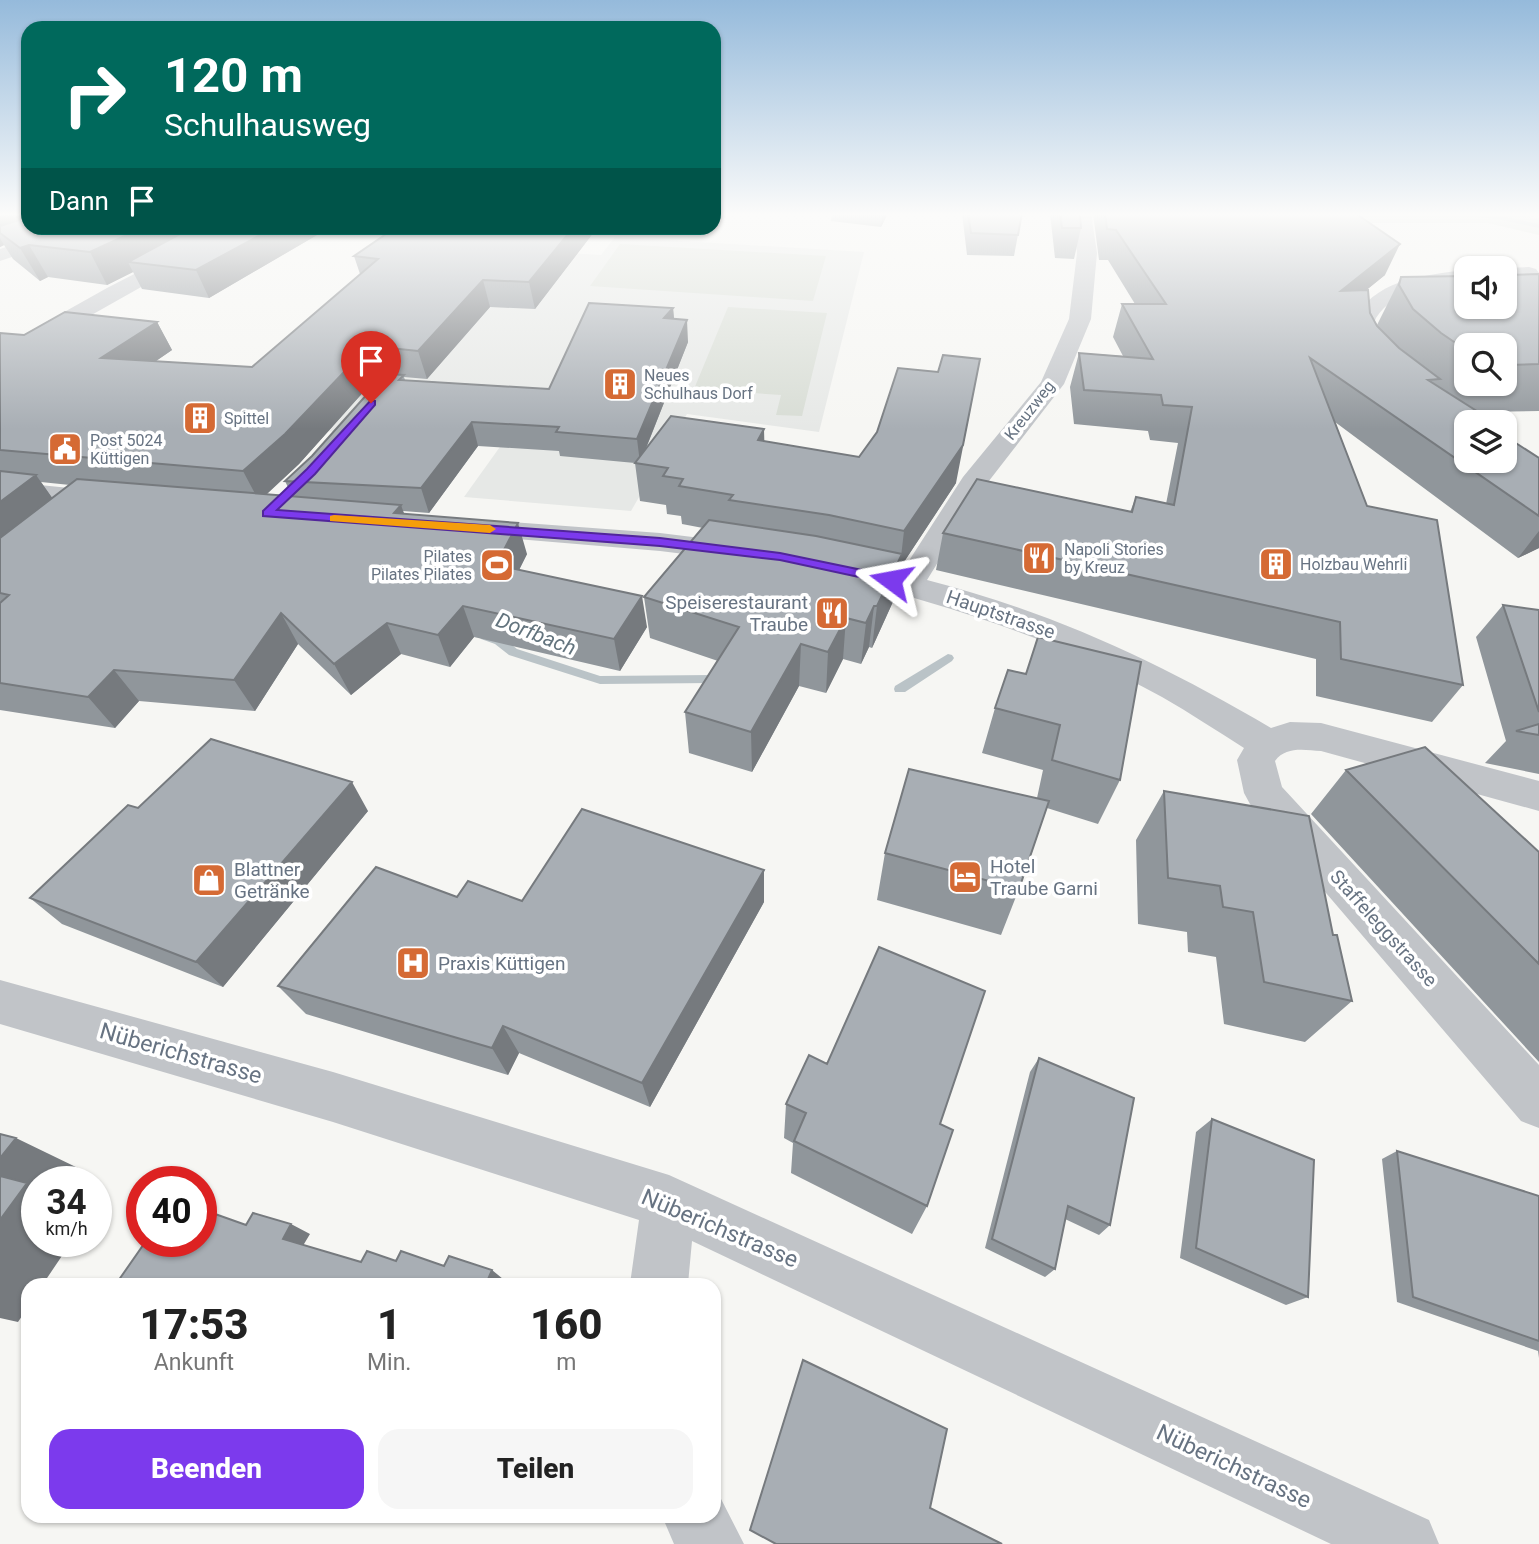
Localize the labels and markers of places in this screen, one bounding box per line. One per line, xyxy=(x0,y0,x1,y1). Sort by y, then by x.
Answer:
pin xyxy=(341,331,401,403)
building icon: Neues Schulhaus Dorf xyxy=(601,365,639,403)
place label: Neues Schulhaus Dorf xyxy=(644,366,753,403)
building icon: Spittel xyxy=(181,399,219,437)
place label: Spittel xyxy=(224,409,269,428)
public building icon: Post 5024 Küttigen xyxy=(46,430,84,468)
place label: Post 5024 Küttigen xyxy=(90,431,163,468)
restaurant icon: Napoli Stories by Kreuz xyxy=(1020,539,1058,577)
place label: Napoli Stories by Kreuz xyxy=(1064,540,1164,577)
building icon: Holzbau Wehrli xyxy=(1257,545,1295,583)
sports icon: Pilates Pilates Pilates xyxy=(478,546,516,584)
place label: Pilates Pilates Pilates xyxy=(371,547,472,584)
place label: Holzbau Wehrli xyxy=(1300,555,1407,574)
place label: Speiserestaurant Traube xyxy=(665,591,808,636)
restaurant icon: Speiserestaurant Traube xyxy=(813,594,851,632)
place label: Hotel Traube Garni xyxy=(990,855,1098,900)
place label: Blattner Getränke xyxy=(234,858,310,903)
hotel icon: Hotel Traube Garni xyxy=(946,858,984,896)
shop icon: Blattner Getränke xyxy=(190,861,228,899)
hospital icon: Praxis Küttigen xyxy=(394,944,432,982)
place label: Praxis Küttigen xyxy=(438,952,565,975)

